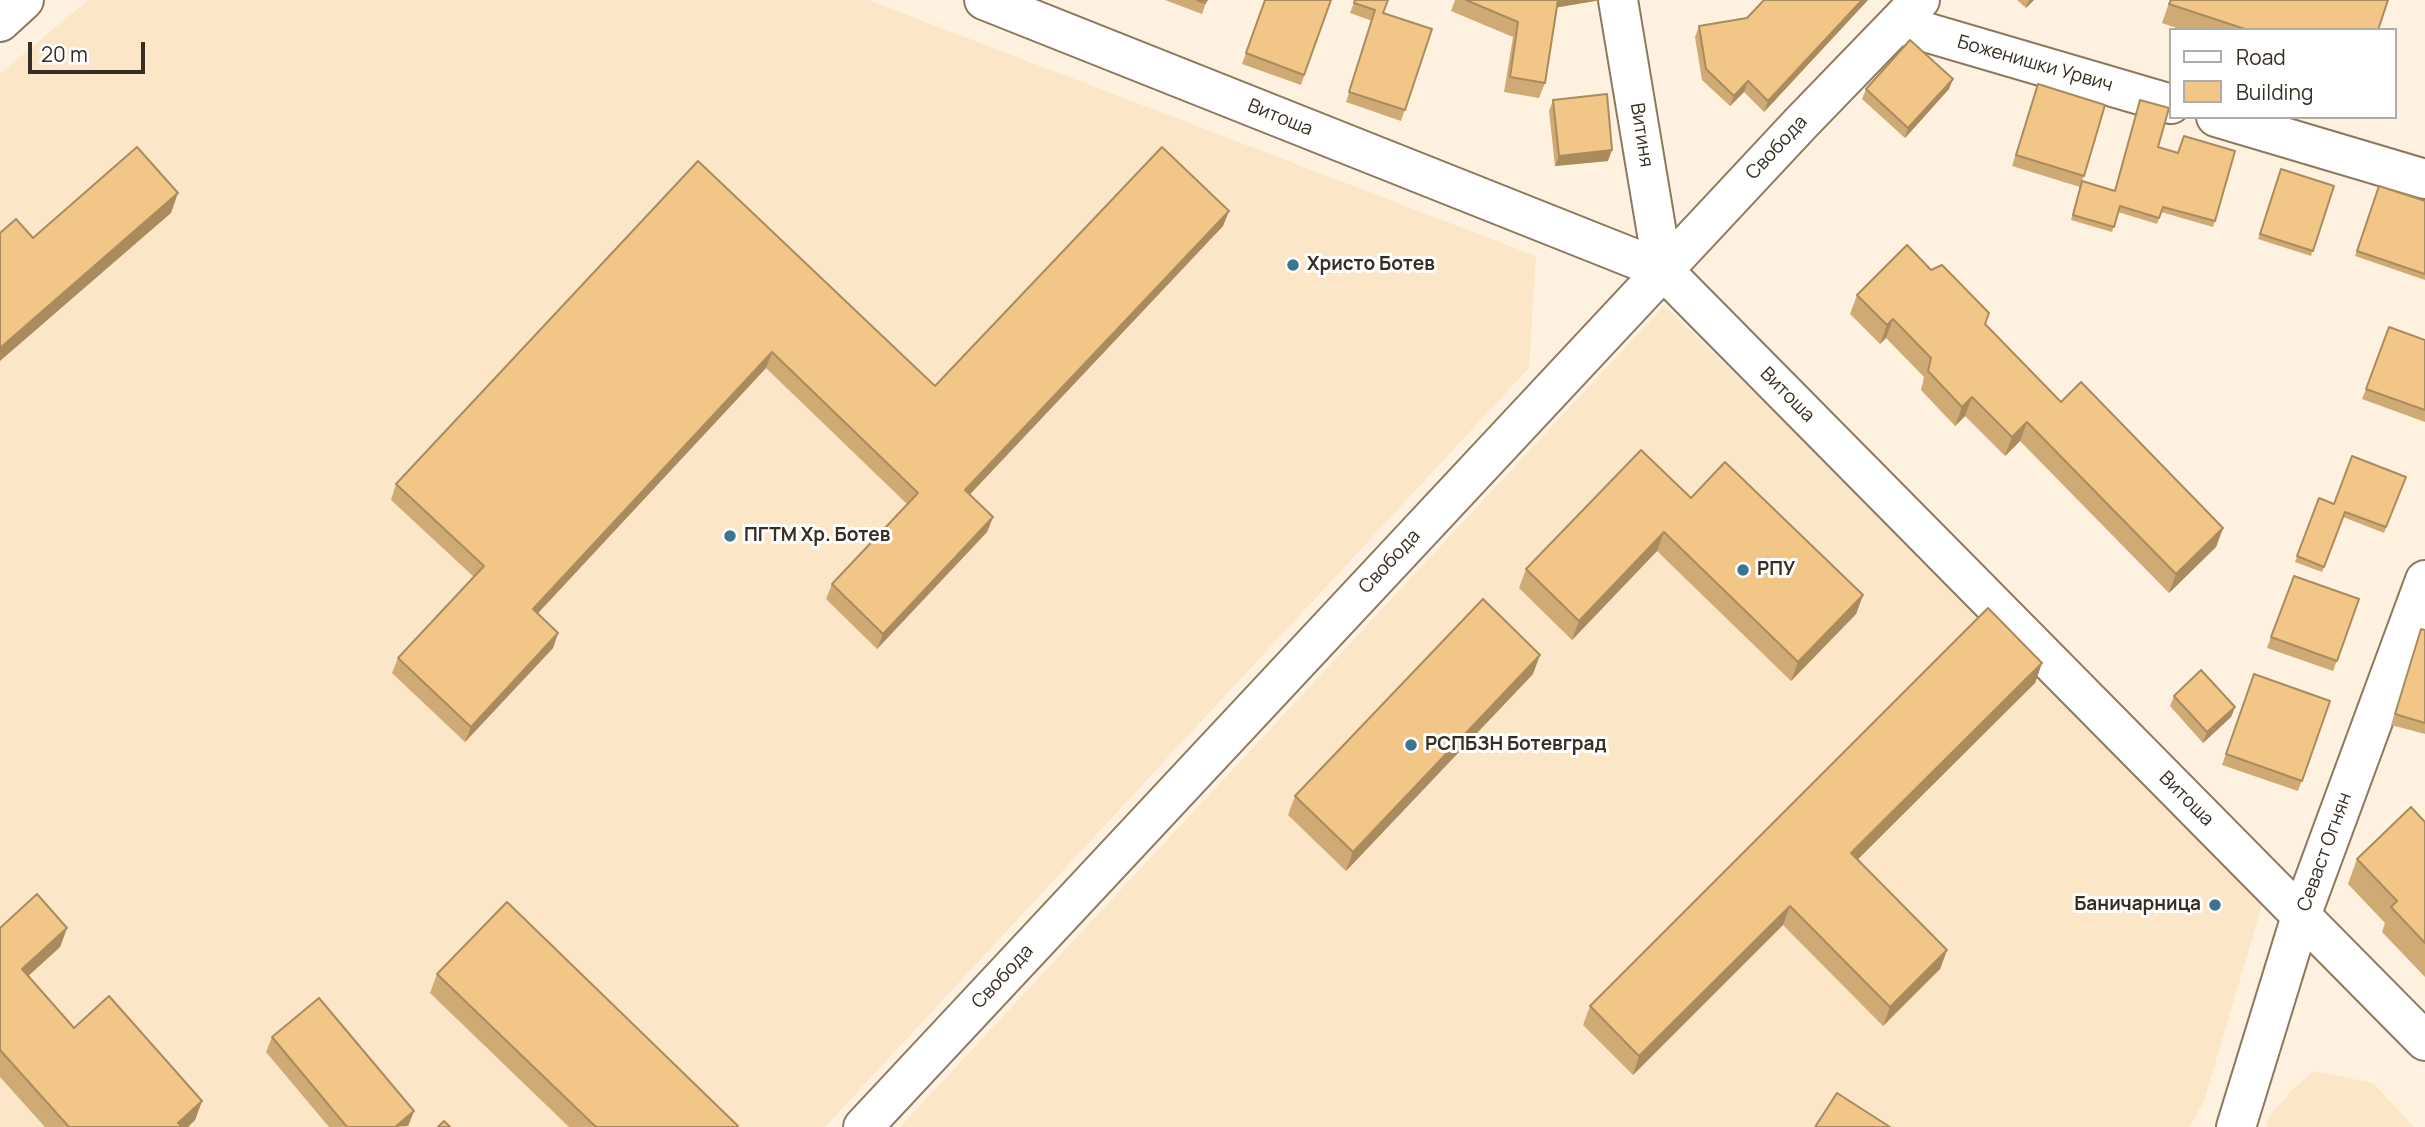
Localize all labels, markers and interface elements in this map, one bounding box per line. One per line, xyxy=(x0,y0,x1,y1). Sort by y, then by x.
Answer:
scale bar xyxy=(32,28,149,72)
legend xyxy=(2170,28,2397,119)
street label: Боженишки Урвич xyxy=(1955,31,2115,97)
text: 20 m xyxy=(41,40,88,68)
text: Road xyxy=(2236,43,2286,71)
text: Building xyxy=(2236,78,2313,106)
street label: Витоша xyxy=(1244,95,1316,141)
street label: Витиня xyxy=(1625,101,1657,169)
street label: Свобода xyxy=(1742,111,1812,185)
place label: Христо Ботев xyxy=(1307,254,1435,276)
marker: Христо Ботев xyxy=(1285,257,1301,273)
street label: Витоша xyxy=(1755,363,1819,427)
place label: ПГТМ Хр. Ботев xyxy=(744,525,890,547)
street label: Свобода xyxy=(1355,525,1425,599)
marker: ПГТМ Хр. Ботев xyxy=(722,528,738,544)
place label: РПУ xyxy=(1757,559,1795,581)
marker: РПУ xyxy=(1735,562,1751,578)
place label: РСПБЗН Ботевград xyxy=(1425,734,1607,756)
marker: РСПБЗН Ботевград xyxy=(1403,737,1419,753)
street label: Витоша xyxy=(2154,767,2218,831)
street label: Севаст Огнян xyxy=(2293,790,2357,914)
place label: Баничарница xyxy=(2074,894,2201,916)
marker: Баничарница xyxy=(2207,897,2223,913)
street label: Свобода xyxy=(968,940,1038,1014)

